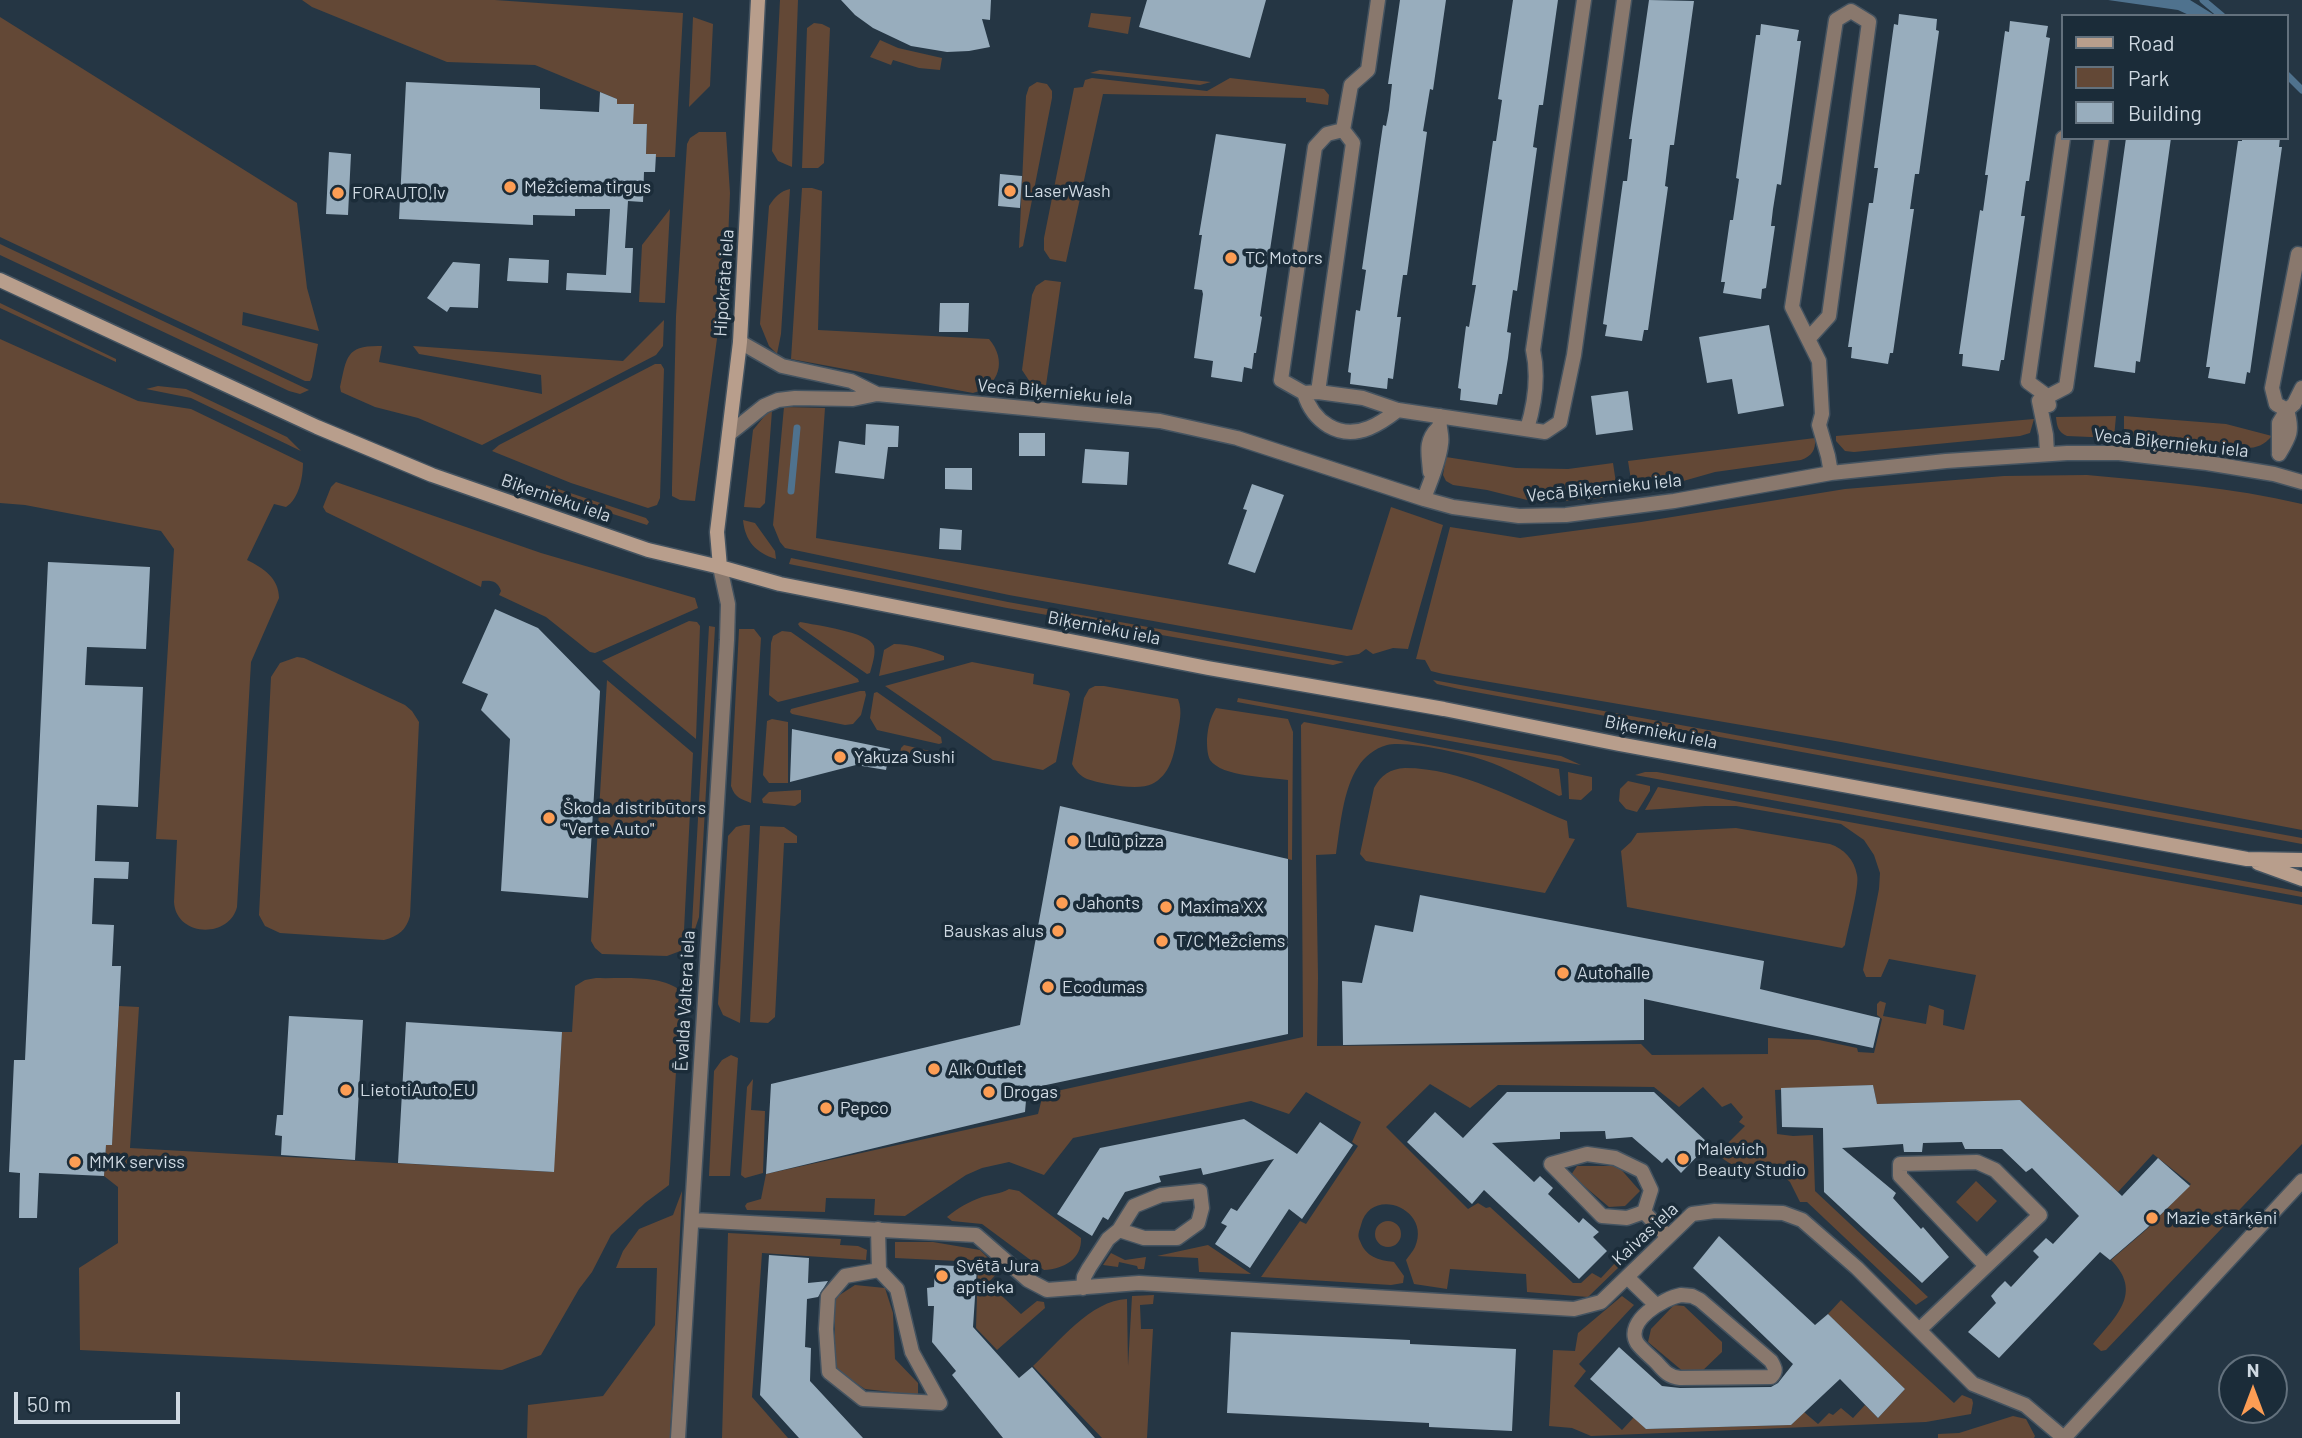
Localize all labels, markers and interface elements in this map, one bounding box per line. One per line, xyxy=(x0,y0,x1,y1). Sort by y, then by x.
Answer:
legend xyxy=(2060,14,2288,140)
text: Road xyxy=(2128,30,2174,55)
text: Park xyxy=(2128,65,2169,90)
text: Building xyxy=(2128,100,2202,125)
place label: Mežciema tirgus xyxy=(524,176,651,198)
marker: Mežciema tirgus xyxy=(502,179,518,195)
place label: LaserWash xyxy=(1024,180,1111,202)
place label: FORAUTO.lv xyxy=(352,182,446,204)
marker: LaserWash xyxy=(1002,183,1018,199)
marker: FORAUTO.lv xyxy=(330,185,346,201)
street label: Hipokrāta iela xyxy=(709,229,739,337)
place label: TC Motors xyxy=(1245,247,1323,269)
marker: TC Motors xyxy=(1223,250,1239,266)
street label: Vecā Biķernieku iela xyxy=(976,374,1134,410)
street label: Vecā Biķernieku iela xyxy=(2092,424,2250,462)
street label: Biķernieku iela xyxy=(498,469,614,527)
street label: Vecā Biķernieku iela xyxy=(1525,469,1683,507)
street label: Biķernieku iela xyxy=(1046,606,1162,650)
street label: Biķernieku iela xyxy=(1603,710,1719,754)
place label: Yakuza Sushi xyxy=(854,746,955,768)
marker: Yakuza Sushi xyxy=(832,749,848,765)
place label: Škoda distribūtors "Verte Auto" xyxy=(563,797,706,840)
marker: Škoda distribūtors "Verte Auto" xyxy=(541,810,557,826)
place label: Lulū pizza xyxy=(1087,830,1164,852)
marker: Lulū pizza xyxy=(1065,833,1081,849)
place label: Jahonts xyxy=(1076,892,1140,914)
marker: Jahonts xyxy=(1054,895,1070,911)
place label: Maxima XX xyxy=(1180,896,1264,918)
marker: Maxima XX xyxy=(1158,899,1174,915)
place label: Bauskas alus xyxy=(943,920,1044,942)
marker: Bauskas alus xyxy=(1050,923,1066,939)
street label: Ēvalda Valtera iela xyxy=(671,930,699,1072)
place label: T/C Mežciems xyxy=(1176,930,1285,952)
marker: T/C Mežciems xyxy=(1154,933,1170,949)
place label: Autohalle xyxy=(1577,962,1650,984)
marker: Autohalle xyxy=(1555,965,1571,981)
place label: Ecodumas xyxy=(1062,976,1144,998)
marker: Ecodumas xyxy=(1040,979,1056,995)
place label: Alk Outlet xyxy=(948,1058,1023,1080)
marker: Alk Outlet xyxy=(926,1061,942,1077)
place label: LietotiAuto.EU xyxy=(360,1079,475,1101)
place label: Drogas xyxy=(1003,1081,1058,1103)
marker: LietotiAuto.EU xyxy=(338,1082,354,1098)
marker: Drogas xyxy=(981,1084,997,1100)
place label: Pepco xyxy=(840,1097,889,1119)
marker: Pepco xyxy=(818,1100,834,1116)
place label: Malevich Beauty Studio xyxy=(1697,1138,1806,1180)
place label: MMK serviss xyxy=(89,1151,185,1173)
marker: Malevich Beauty Studio xyxy=(1675,1151,1691,1167)
marker: MMK serviss xyxy=(67,1154,83,1170)
street label: Kaivas iela xyxy=(1608,1198,1682,1270)
place label: Mazie stārķēni xyxy=(2166,1207,2277,1229)
marker: Mazie stārķēni xyxy=(2144,1210,2160,1226)
place label: Svētā Jura aptieka xyxy=(956,1255,1039,1298)
marker: Svētā Jura aptieka xyxy=(934,1268,950,1284)
north arrow xyxy=(2218,1354,2288,1424)
text: N xyxy=(2247,1358,2259,1381)
scale bar xyxy=(18,1378,184,1422)
text: 50 m xyxy=(27,1391,71,1416)

